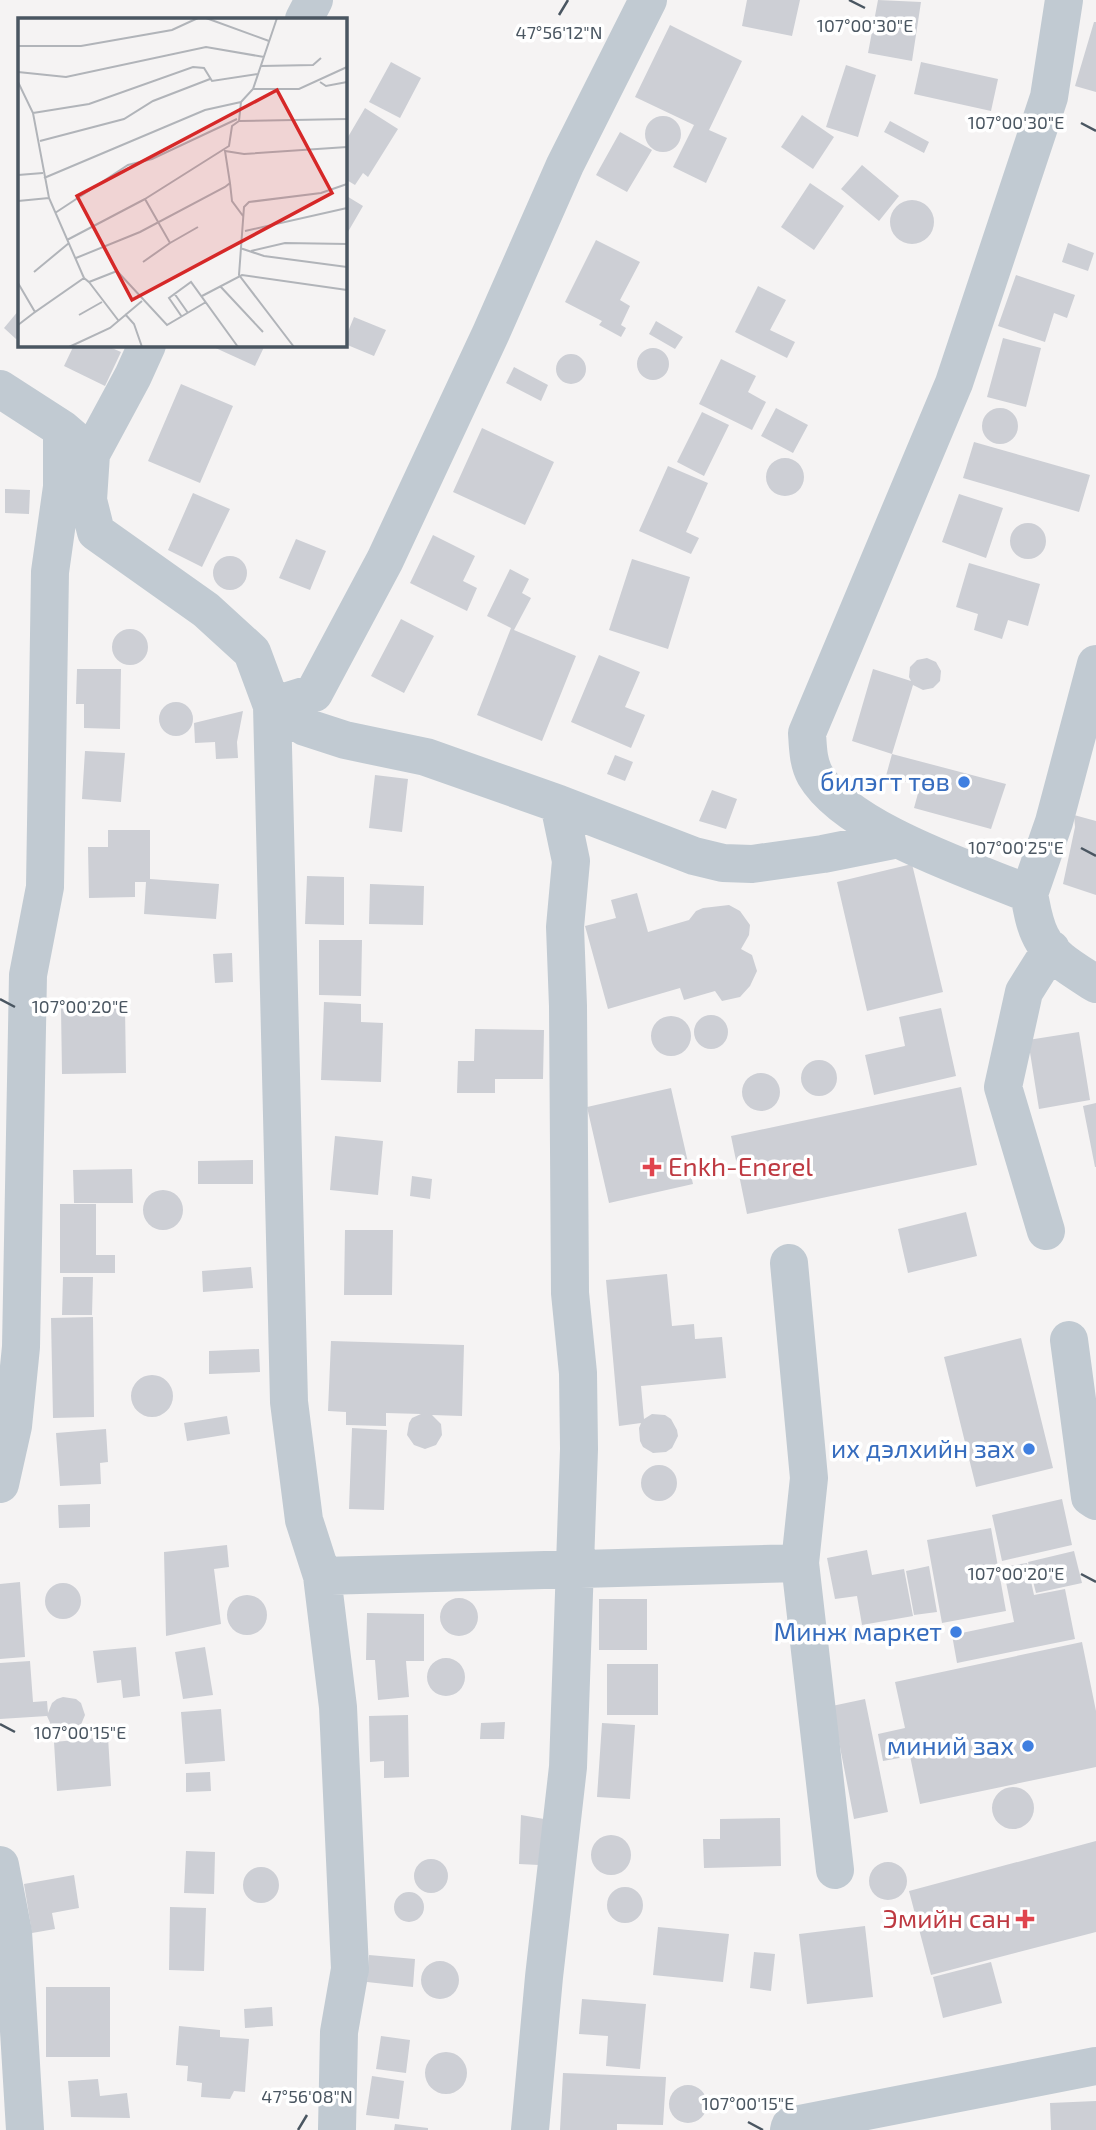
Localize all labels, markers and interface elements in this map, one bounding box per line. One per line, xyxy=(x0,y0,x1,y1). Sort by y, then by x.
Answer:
text: 107°00'30"E xyxy=(817,14,913,36)
inset map xyxy=(18,18,346,346)
text: 47°56'12"N xyxy=(516,21,602,43)
text: 107°00'30"E xyxy=(968,111,1064,133)
place label: билэгт төв xyxy=(820,765,950,796)
marker: билэгт төв xyxy=(956,774,972,790)
text: 107°00'25"E xyxy=(968,836,1064,858)
text: 107°00'20"E xyxy=(32,995,128,1017)
place label: Enkh-Enerel xyxy=(668,1150,813,1181)
marker: Enkh-Enerel xyxy=(642,1157,662,1177)
place label: их дэлхийн зах xyxy=(831,1432,1015,1463)
marker: их дэлхийн зах xyxy=(1021,1441,1037,1457)
text: 107°00'20"E xyxy=(968,1562,1064,1584)
place label: Минж маркет xyxy=(773,1615,942,1646)
marker: Минж маркет xyxy=(948,1624,964,1640)
text: 107°00'15"E xyxy=(34,1721,126,1743)
place label: миний зах xyxy=(887,1729,1014,1760)
marker: миний зах xyxy=(1020,1738,1036,1754)
place label: Эмийн сан xyxy=(883,1902,1011,1933)
marker: Эмийн сан xyxy=(1017,1911,1033,1927)
text: 47°56'08"N xyxy=(261,2085,353,2107)
text: 107°00'15"E xyxy=(702,2092,794,2114)

